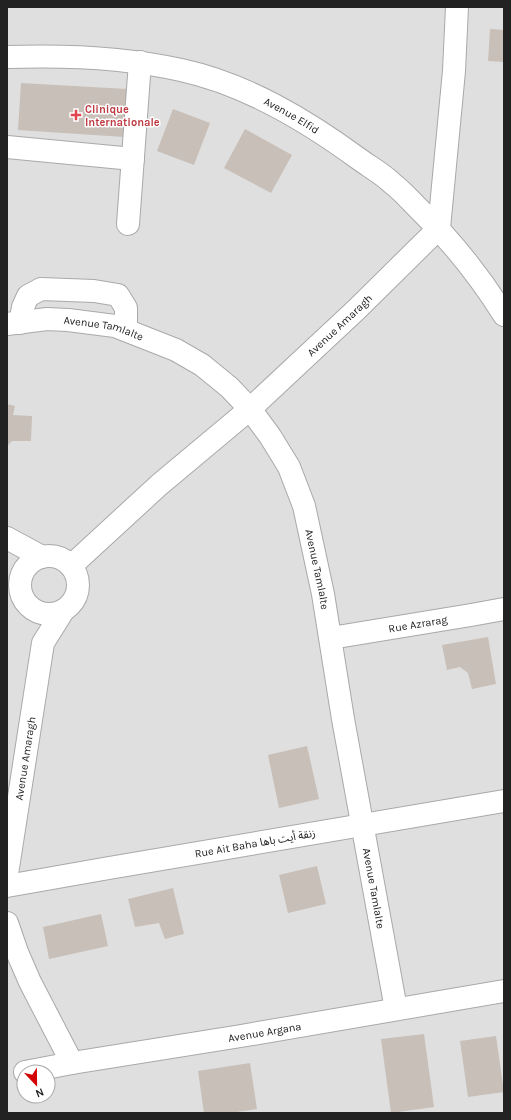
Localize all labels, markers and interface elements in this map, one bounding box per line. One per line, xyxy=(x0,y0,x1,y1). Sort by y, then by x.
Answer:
street label: Avenue Elfid xyxy=(262,95,321,137)
place label: Clinique Internationale xyxy=(85,103,160,129)
marker: Clinique Internationale xyxy=(70,109,82,121)
street label: Avenue Amaragh xyxy=(305,292,375,359)
street label: Avenue Tamlalte xyxy=(63,314,146,344)
street label: Avenue Tamlalte xyxy=(302,528,331,611)
street label: Rue Azrarag xyxy=(387,613,449,635)
street label: Avenue Amaragh xyxy=(13,716,38,801)
street label: Rue Ait Baha زنقة أيت باها xyxy=(194,826,317,861)
street label: Avenue Tamlalte xyxy=(360,847,387,930)
street label: Avenue Argana xyxy=(227,1020,302,1045)
north arrow xyxy=(16,1064,56,1104)
text: N xyxy=(33,1085,46,1100)

